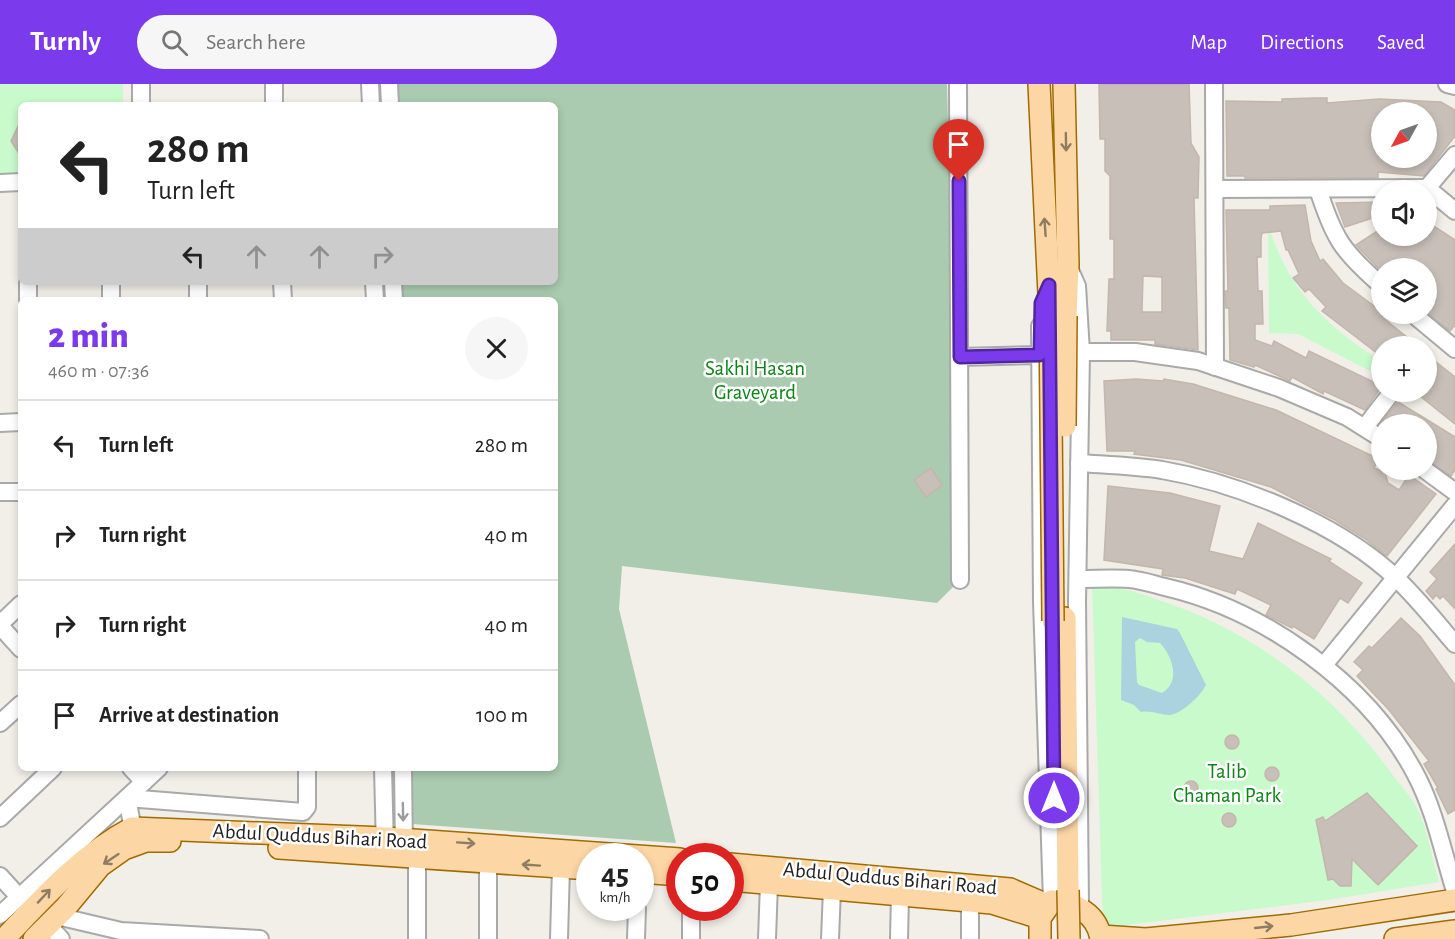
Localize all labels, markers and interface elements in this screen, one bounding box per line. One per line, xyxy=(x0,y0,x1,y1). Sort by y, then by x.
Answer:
search box xyxy=(137,15,557,69)
icon: search xyxy=(158,26,191,59)
text: Turnly xyxy=(30,28,101,56)
text: Search here xyxy=(206,31,306,53)
text: Map xyxy=(1191,32,1227,53)
text: Directions xyxy=(1260,32,1344,53)
text: Saved xyxy=(1377,32,1425,53)
north arrow xyxy=(1371,102,1437,168)
map controls xyxy=(1371,102,1437,480)
pin xyxy=(933,119,984,181)
icon: left xyxy=(48,126,126,204)
text: 280 m xyxy=(147,128,250,170)
icon: arrive xyxy=(942,128,975,161)
one-way arrow xyxy=(1060,132,1071,152)
text: Turn left xyxy=(147,177,235,204)
button: sound xyxy=(1371,180,1437,246)
one-way arrow xyxy=(1040,217,1051,237)
icon: left xyxy=(177,240,210,273)
icon: ahead xyxy=(240,240,273,273)
icon: ahead xyxy=(303,240,336,273)
icon: right xyxy=(366,240,399,273)
button: layers xyxy=(1371,258,1437,324)
button: close xyxy=(465,317,528,380)
text: 2 min xyxy=(48,318,129,354)
button: + xyxy=(1371,336,1437,402)
park label: Sakhi Hasan Graveyard xyxy=(705,358,805,403)
text: 460 m · 07:36 xyxy=(48,361,149,381)
button: − xyxy=(1371,414,1437,480)
icon: left xyxy=(48,429,81,462)
text: Turn left xyxy=(99,434,173,456)
text: 280 m xyxy=(475,434,528,456)
icon: right xyxy=(48,519,81,552)
text: Turn right xyxy=(99,524,186,546)
text: 40 m xyxy=(485,524,528,546)
icon: right xyxy=(48,609,81,642)
text: Turn right xyxy=(99,614,186,636)
text: 40 m xyxy=(485,614,528,636)
icon: arrive xyxy=(48,699,81,732)
text: Arrive at destination xyxy=(99,704,279,726)
text: 100 m xyxy=(476,704,528,726)
park label: Talib Chaman Park xyxy=(1173,761,1282,806)
position arrow xyxy=(1022,766,1086,830)
one-way arrow xyxy=(398,802,409,822)
street label: Abdul Quddus Bihari Road xyxy=(212,820,428,853)
one-way arrow xyxy=(456,838,475,849)
speed limit sign: 50 xyxy=(666,843,744,921)
one-way arrow xyxy=(103,853,119,865)
one-way arrow xyxy=(522,859,542,870)
street label: Abdul Quddus Bihari Road xyxy=(782,859,998,898)
text: 45 xyxy=(601,860,629,890)
one-way arrow xyxy=(37,889,51,904)
text: km/h xyxy=(600,890,630,905)
one-way arrow xyxy=(1253,921,1273,932)

